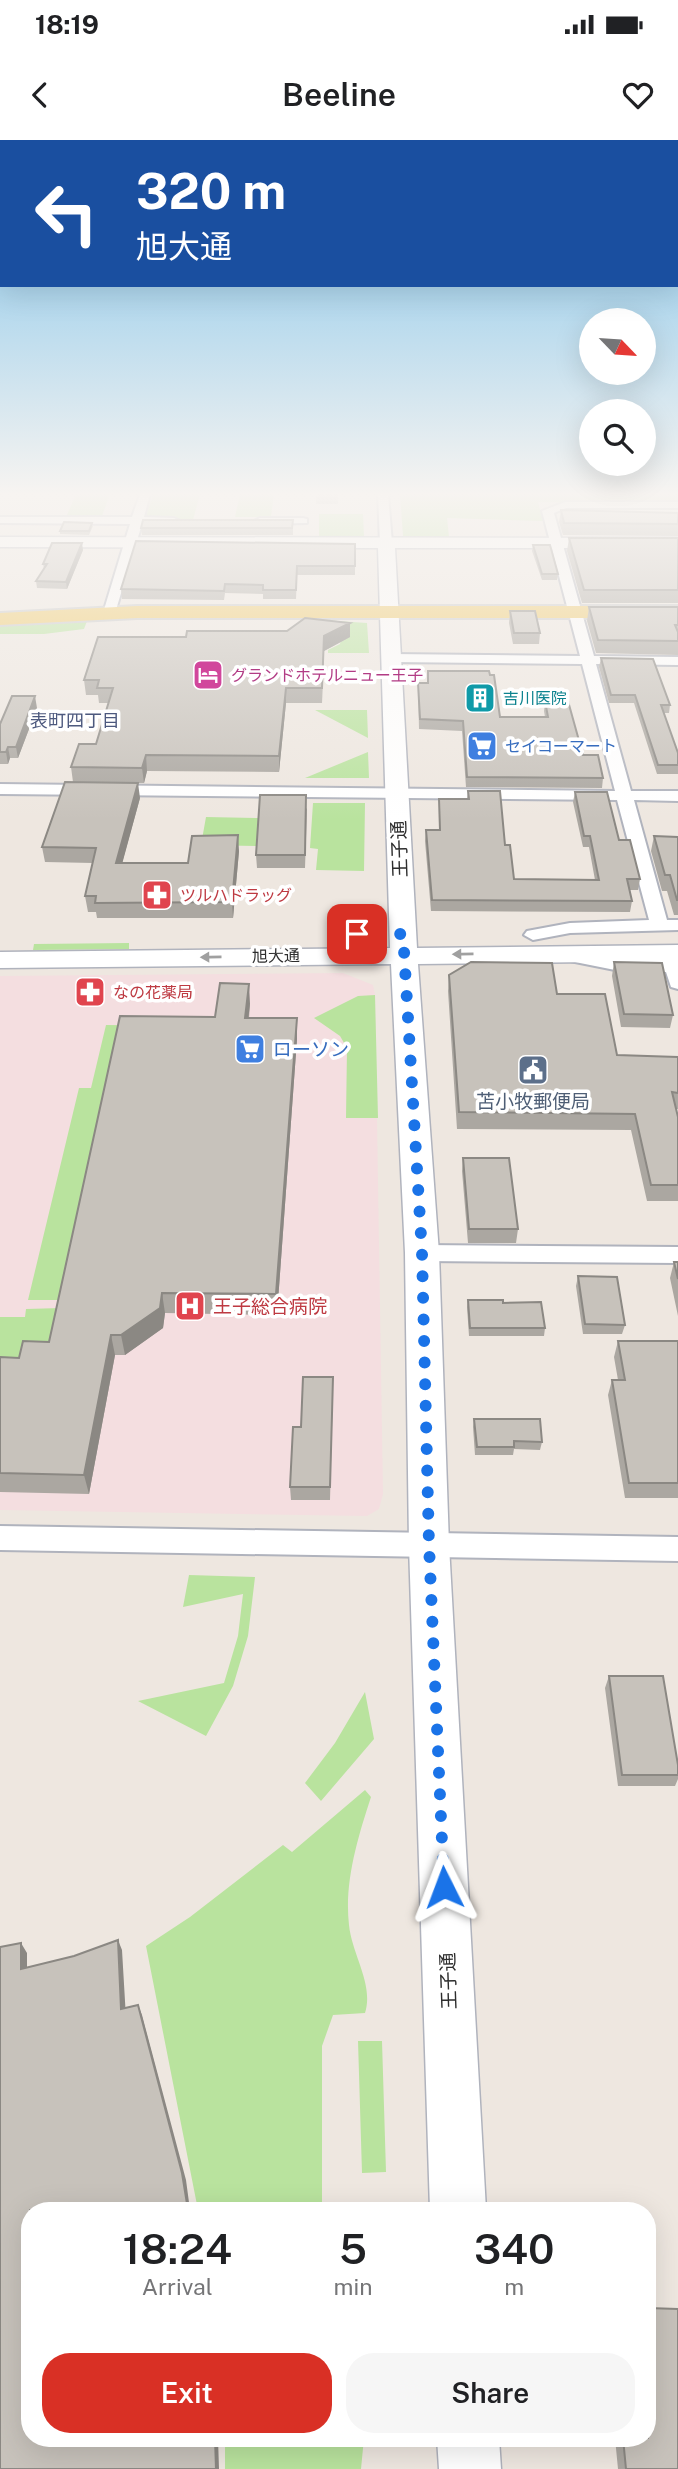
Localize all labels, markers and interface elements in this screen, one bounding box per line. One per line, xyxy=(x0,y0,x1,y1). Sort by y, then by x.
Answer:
text: 18:19 xyxy=(35,9,99,40)
icon: back xyxy=(21,76,59,114)
text: Beeline xyxy=(282,76,396,113)
icon: heart xyxy=(619,76,657,114)
text: 320 m xyxy=(136,162,286,220)
icon: left xyxy=(21,168,112,259)
text: 旭大通 xyxy=(136,228,232,265)
north arrow xyxy=(579,308,656,385)
map controls xyxy=(579,308,656,476)
button: search xyxy=(579,399,656,476)
hotel icon: グランドホテルニュー王子 xyxy=(191,658,225,692)
place label: グランドホテルニュー王子 xyxy=(231,666,423,685)
building icon: 吉川医院 xyxy=(463,681,497,715)
place label: 吉川医院 xyxy=(503,689,567,708)
district label: 表町四丁目 xyxy=(30,710,120,731)
supermarket icon: セイコーマート xyxy=(465,729,499,763)
place label: セイコーマート xyxy=(505,737,617,756)
street label: 王子通 xyxy=(387,820,411,878)
pharmacy icon: ツルハドラッグ xyxy=(140,878,174,912)
place label: ツルハドラッグ xyxy=(180,886,292,905)
pin xyxy=(327,904,387,964)
icon: arrive xyxy=(338,915,376,953)
street label: 旭大通 xyxy=(252,946,300,966)
one-way arrow xyxy=(452,948,474,960)
one-way arrow xyxy=(200,951,222,963)
pharmacy icon: なの花薬局 xyxy=(73,975,107,1009)
place label: なの花薬局 xyxy=(113,983,193,1002)
supermarket icon: ローソン xyxy=(233,1032,267,1066)
place label: ローソン xyxy=(273,1038,349,1060)
public building icon: 苫小牧郵便局 xyxy=(516,1053,550,1087)
place label: 苫小牧郵便局 xyxy=(476,1090,590,1112)
hospital icon: 王子総合病院 xyxy=(173,1289,207,1323)
place label: 王子総合病院 xyxy=(213,1295,327,1317)
position arrow xyxy=(407,1850,481,1924)
street label: 王子通 xyxy=(436,1952,460,2010)
text: 18:24 xyxy=(122,2224,232,2273)
text: 5 xyxy=(339,2224,367,2273)
text: 340 xyxy=(474,2224,555,2273)
text: Arrival xyxy=(142,2273,213,2300)
text: min xyxy=(333,2273,373,2300)
text: m xyxy=(504,2273,524,2300)
button: Exit xyxy=(42,2353,332,2433)
button: Share xyxy=(346,2353,635,2433)

